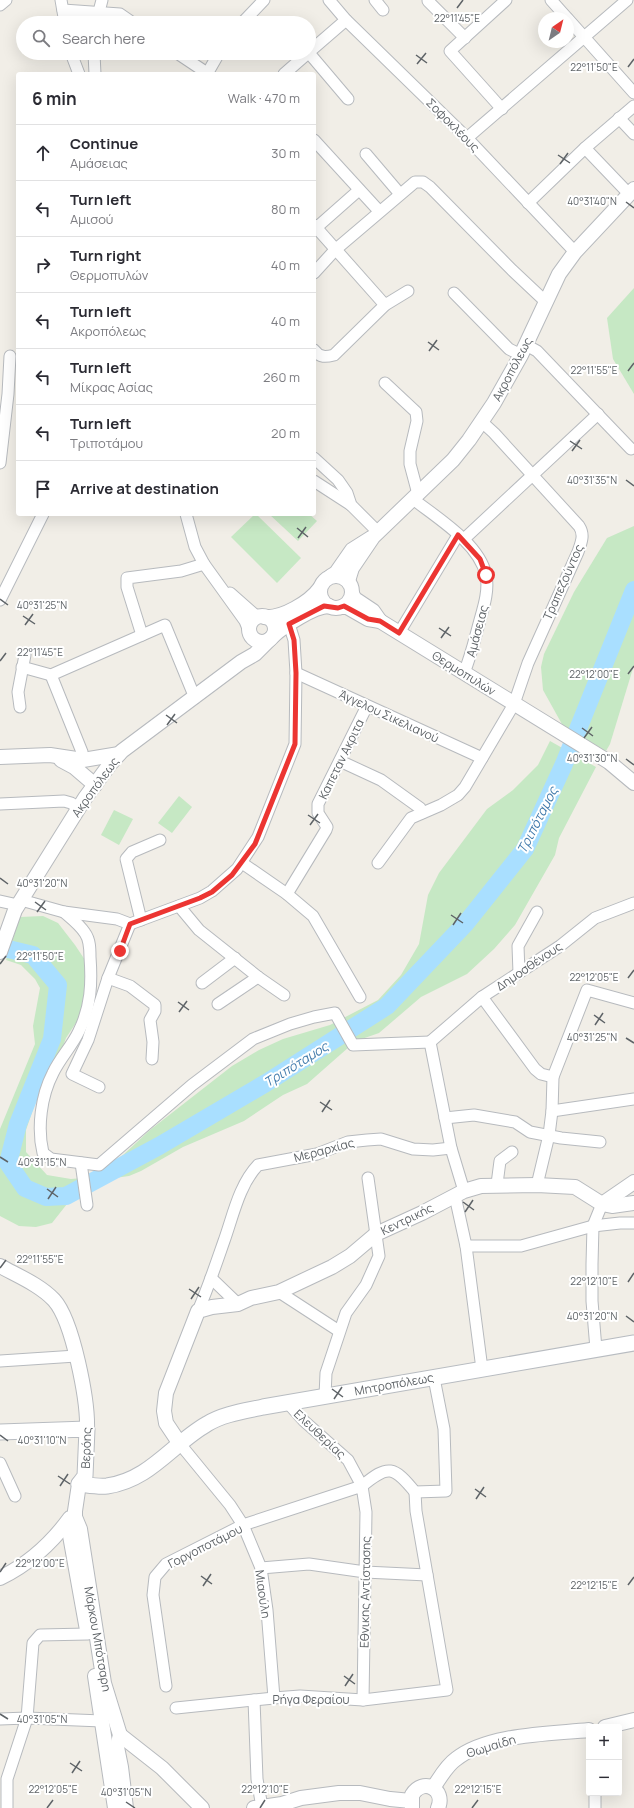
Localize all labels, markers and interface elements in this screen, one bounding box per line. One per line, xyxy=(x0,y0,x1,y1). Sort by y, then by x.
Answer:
text: 22°11'45"E xyxy=(434,11,480,25)
north arrow xyxy=(538,12,574,48)
search box xyxy=(16,16,316,60)
icon: search xyxy=(30,27,52,49)
text: Search here xyxy=(62,28,145,49)
text: 22°11'50"E xyxy=(570,60,618,74)
text: 6 min xyxy=(32,87,77,110)
text: Walk · 470 m xyxy=(228,89,300,107)
street label: Σοφοκλέους xyxy=(422,94,484,156)
text: Continue xyxy=(70,133,138,154)
icon: ahead xyxy=(32,142,54,164)
text: 30 m xyxy=(271,144,300,162)
text: Αμάσειας xyxy=(70,154,128,172)
text: Turn left xyxy=(70,189,132,210)
text: 40°31'40"N xyxy=(567,194,617,208)
icon: left xyxy=(32,198,54,220)
text: 80 m xyxy=(271,200,300,218)
text: Αμισού xyxy=(70,210,113,228)
text: Turn right xyxy=(70,245,141,266)
icon: right xyxy=(32,254,54,276)
text: 40 m xyxy=(271,256,300,274)
text: Θερμοπυλών xyxy=(70,266,148,284)
text: Turn left xyxy=(70,301,132,322)
icon: left xyxy=(32,310,54,332)
text: 40 m xyxy=(271,312,300,330)
text: Ακροπόλεως xyxy=(70,322,146,340)
street label: Ακροπόλεως xyxy=(488,334,536,404)
text: Turn left xyxy=(70,357,132,378)
text: 22°11'55"E xyxy=(570,363,618,377)
icon: left xyxy=(32,366,54,388)
text: 260 m xyxy=(263,368,300,386)
text: Μίκρας Ασίας xyxy=(70,378,153,396)
text: Turn left xyxy=(70,413,132,434)
icon: left xyxy=(32,422,54,444)
text: 20 m xyxy=(271,424,300,442)
text: Τριποτάμου xyxy=(70,434,143,452)
text: 40°31'35"N xyxy=(567,473,617,487)
icon: arrive xyxy=(32,478,54,500)
text: Arrive at destination xyxy=(70,478,219,499)
street label: Τραπεζούντος xyxy=(539,541,587,623)
route start xyxy=(477,566,495,584)
text: 40°31'25"N xyxy=(17,598,67,612)
street label: Αμάσειας xyxy=(462,603,492,659)
text: 22°11'45"E xyxy=(17,645,63,659)
street label: Θερμοπυλών xyxy=(429,647,499,699)
text: 22°12'00"E xyxy=(569,667,619,681)
street label: Άγγελου Σικελιανού xyxy=(336,685,442,747)
street label: Καπεταν Ακριτα xyxy=(314,716,368,802)
text: 40°31'30"N xyxy=(567,751,617,765)
street label: Ακροπόλεως xyxy=(67,753,123,820)
water label: Τριπόταμος xyxy=(512,782,562,856)
text: 40°31'20"N xyxy=(17,876,67,890)
street label: Δημοσθένους xyxy=(492,937,566,994)
route end xyxy=(111,942,129,960)
text: 22°11'50"E xyxy=(16,949,64,963)
text: 22°12'05"E xyxy=(569,970,619,984)
text: 40°31'25"N xyxy=(567,1030,617,1044)
water label: Τριπόταμος xyxy=(260,1036,333,1091)
street label: Μεραρχίας xyxy=(292,1134,356,1166)
text: 40°31'15"N xyxy=(18,1155,66,1169)
street label: Κεντρικής xyxy=(378,1199,436,1239)
text: 22°11'55"E xyxy=(16,1252,64,1266)
text: 22°12'10"E xyxy=(570,1274,618,1288)
text: 40°31'20"N xyxy=(567,1309,617,1323)
street label: Μητροπόλεως xyxy=(353,1369,435,1399)
street label: Ελευθερίας xyxy=(290,1406,350,1463)
street label: Βερόης xyxy=(77,1427,95,1469)
text: 40°31'10"N xyxy=(18,1433,67,1447)
street label: Γοργοποτάμου xyxy=(165,1520,245,1572)
street label: Εθνικης Αντίστασης xyxy=(356,1536,374,1648)
text: 22°12'00"E xyxy=(15,1556,65,1570)
street label: Μιαούλη xyxy=(251,1569,275,1619)
text: 22°12'15"E xyxy=(571,1578,618,1592)
street label: Μάρκου Μπότσαρη xyxy=(80,1585,116,1693)
street label: Ρήγα Φεραίου xyxy=(272,1691,350,1708)
text: 40°31'05"N xyxy=(17,1712,68,1726)
map controls xyxy=(586,1724,622,1796)
button: + xyxy=(586,1724,622,1760)
street label: Θωμαίδη xyxy=(464,1730,518,1762)
button: − xyxy=(586,1760,622,1796)
text: 22°12'05"E xyxy=(28,1782,78,1796)
text: 22°12'10"E xyxy=(241,1782,289,1796)
text: 22°12'15"E xyxy=(455,1782,502,1796)
text: 40°31'05"N xyxy=(101,1785,152,1799)

